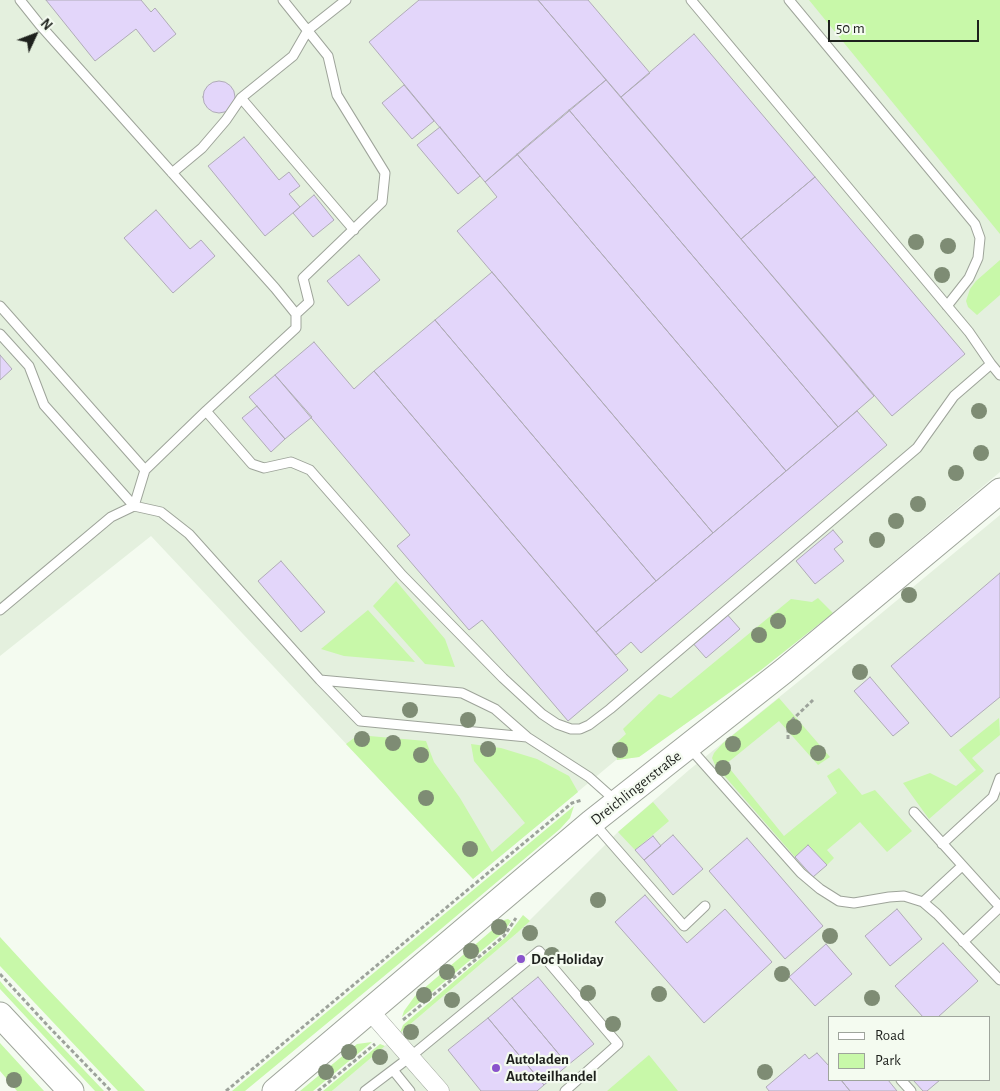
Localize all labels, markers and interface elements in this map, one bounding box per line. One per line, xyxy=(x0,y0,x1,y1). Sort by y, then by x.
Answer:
north arrow xyxy=(10,10,60,60)
scale bar xyxy=(830,10,981,42)
text: N xyxy=(38,16,54,33)
text: 50 m xyxy=(836,21,865,36)
street label: Dreichlingerstraße xyxy=(587,747,685,829)
place label: Doc Holiday xyxy=(531,950,603,968)
marker: Doc Holiday xyxy=(515,953,527,965)
legend xyxy=(828,1016,990,1081)
text: Road xyxy=(875,1028,905,1043)
place label: Autoladen Autoteilhandel xyxy=(506,1050,597,1085)
text: Park xyxy=(875,1053,901,1068)
marker: Autoladen Autoteilhandel xyxy=(490,1062,502,1074)

